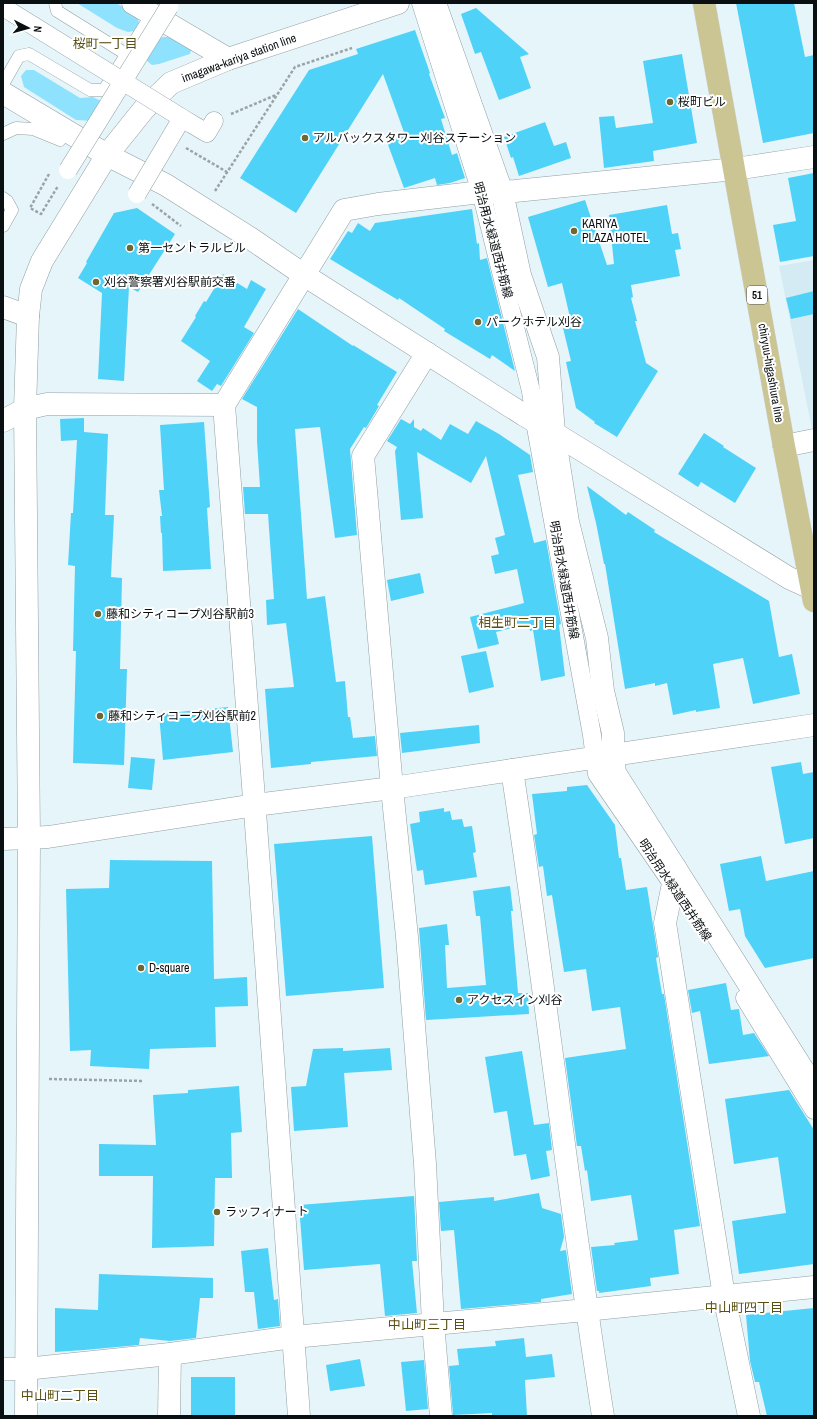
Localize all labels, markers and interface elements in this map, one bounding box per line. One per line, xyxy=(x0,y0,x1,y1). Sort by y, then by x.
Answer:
north arrow xyxy=(8,8,48,48)
text: N xyxy=(31,25,45,33)
street label: imagawa-kariya station line xyxy=(179,30,299,86)
district label: 桜町一丁目 xyxy=(72,35,138,52)
place label: 桜町ビル xyxy=(678,94,726,110)
marker: 桜町ビル xyxy=(665,97,675,107)
place label: アルバックスタワー刈谷ステーション xyxy=(313,130,516,146)
marker: アルバックスタワー刈谷ステーション xyxy=(300,133,310,143)
street label: 明治用水緑道西井筋線 xyxy=(470,180,516,300)
place label: KARIYA PLAZA HOTEL xyxy=(582,216,649,246)
marker: KARIYA PLAZA HOTEL xyxy=(569,226,579,236)
place label: 第一セントラルビル xyxy=(138,240,246,256)
marker: 第一セントラルビル xyxy=(125,243,135,253)
place label: 刈谷警察署刈谷駅前交番 xyxy=(104,274,236,290)
marker: 刈谷警察署刈谷駅前交番 xyxy=(91,277,101,287)
road number: 51 xyxy=(747,286,767,304)
place label: パークホテル刈谷 xyxy=(486,314,582,330)
marker: パークホテル刈谷 xyxy=(473,317,483,327)
street label: chiryuu-higashiura line xyxy=(754,322,788,424)
street label: 明治用水緑道西井筋線 xyxy=(546,520,582,640)
place label: 藤和シティコープ刈谷駅前3 xyxy=(106,606,254,622)
marker: 藤和シティコープ刈谷駅前3 xyxy=(93,609,103,619)
district label: 相生町二丁目 xyxy=(478,614,556,631)
place label: 藤和シティコープ刈谷駅前2 xyxy=(108,708,256,724)
marker: 藤和シティコープ刈谷駅前2 xyxy=(95,711,105,721)
street label: 明治用水緑道西井筋線 xyxy=(635,836,715,944)
place label: D-square xyxy=(149,960,189,976)
marker: D-square xyxy=(136,963,146,973)
place label: アクセスイン刈谷 xyxy=(467,992,562,1008)
marker: アクセスイン刈谷 xyxy=(454,995,464,1005)
place label: ラッフィナート xyxy=(225,1204,309,1220)
marker: ラッフィナート xyxy=(212,1207,222,1217)
district label: 中山町四丁目 xyxy=(705,1299,783,1316)
district label: 中山町三丁目 xyxy=(388,1316,466,1333)
district label: 中山町二丁目 xyxy=(21,1387,99,1404)

